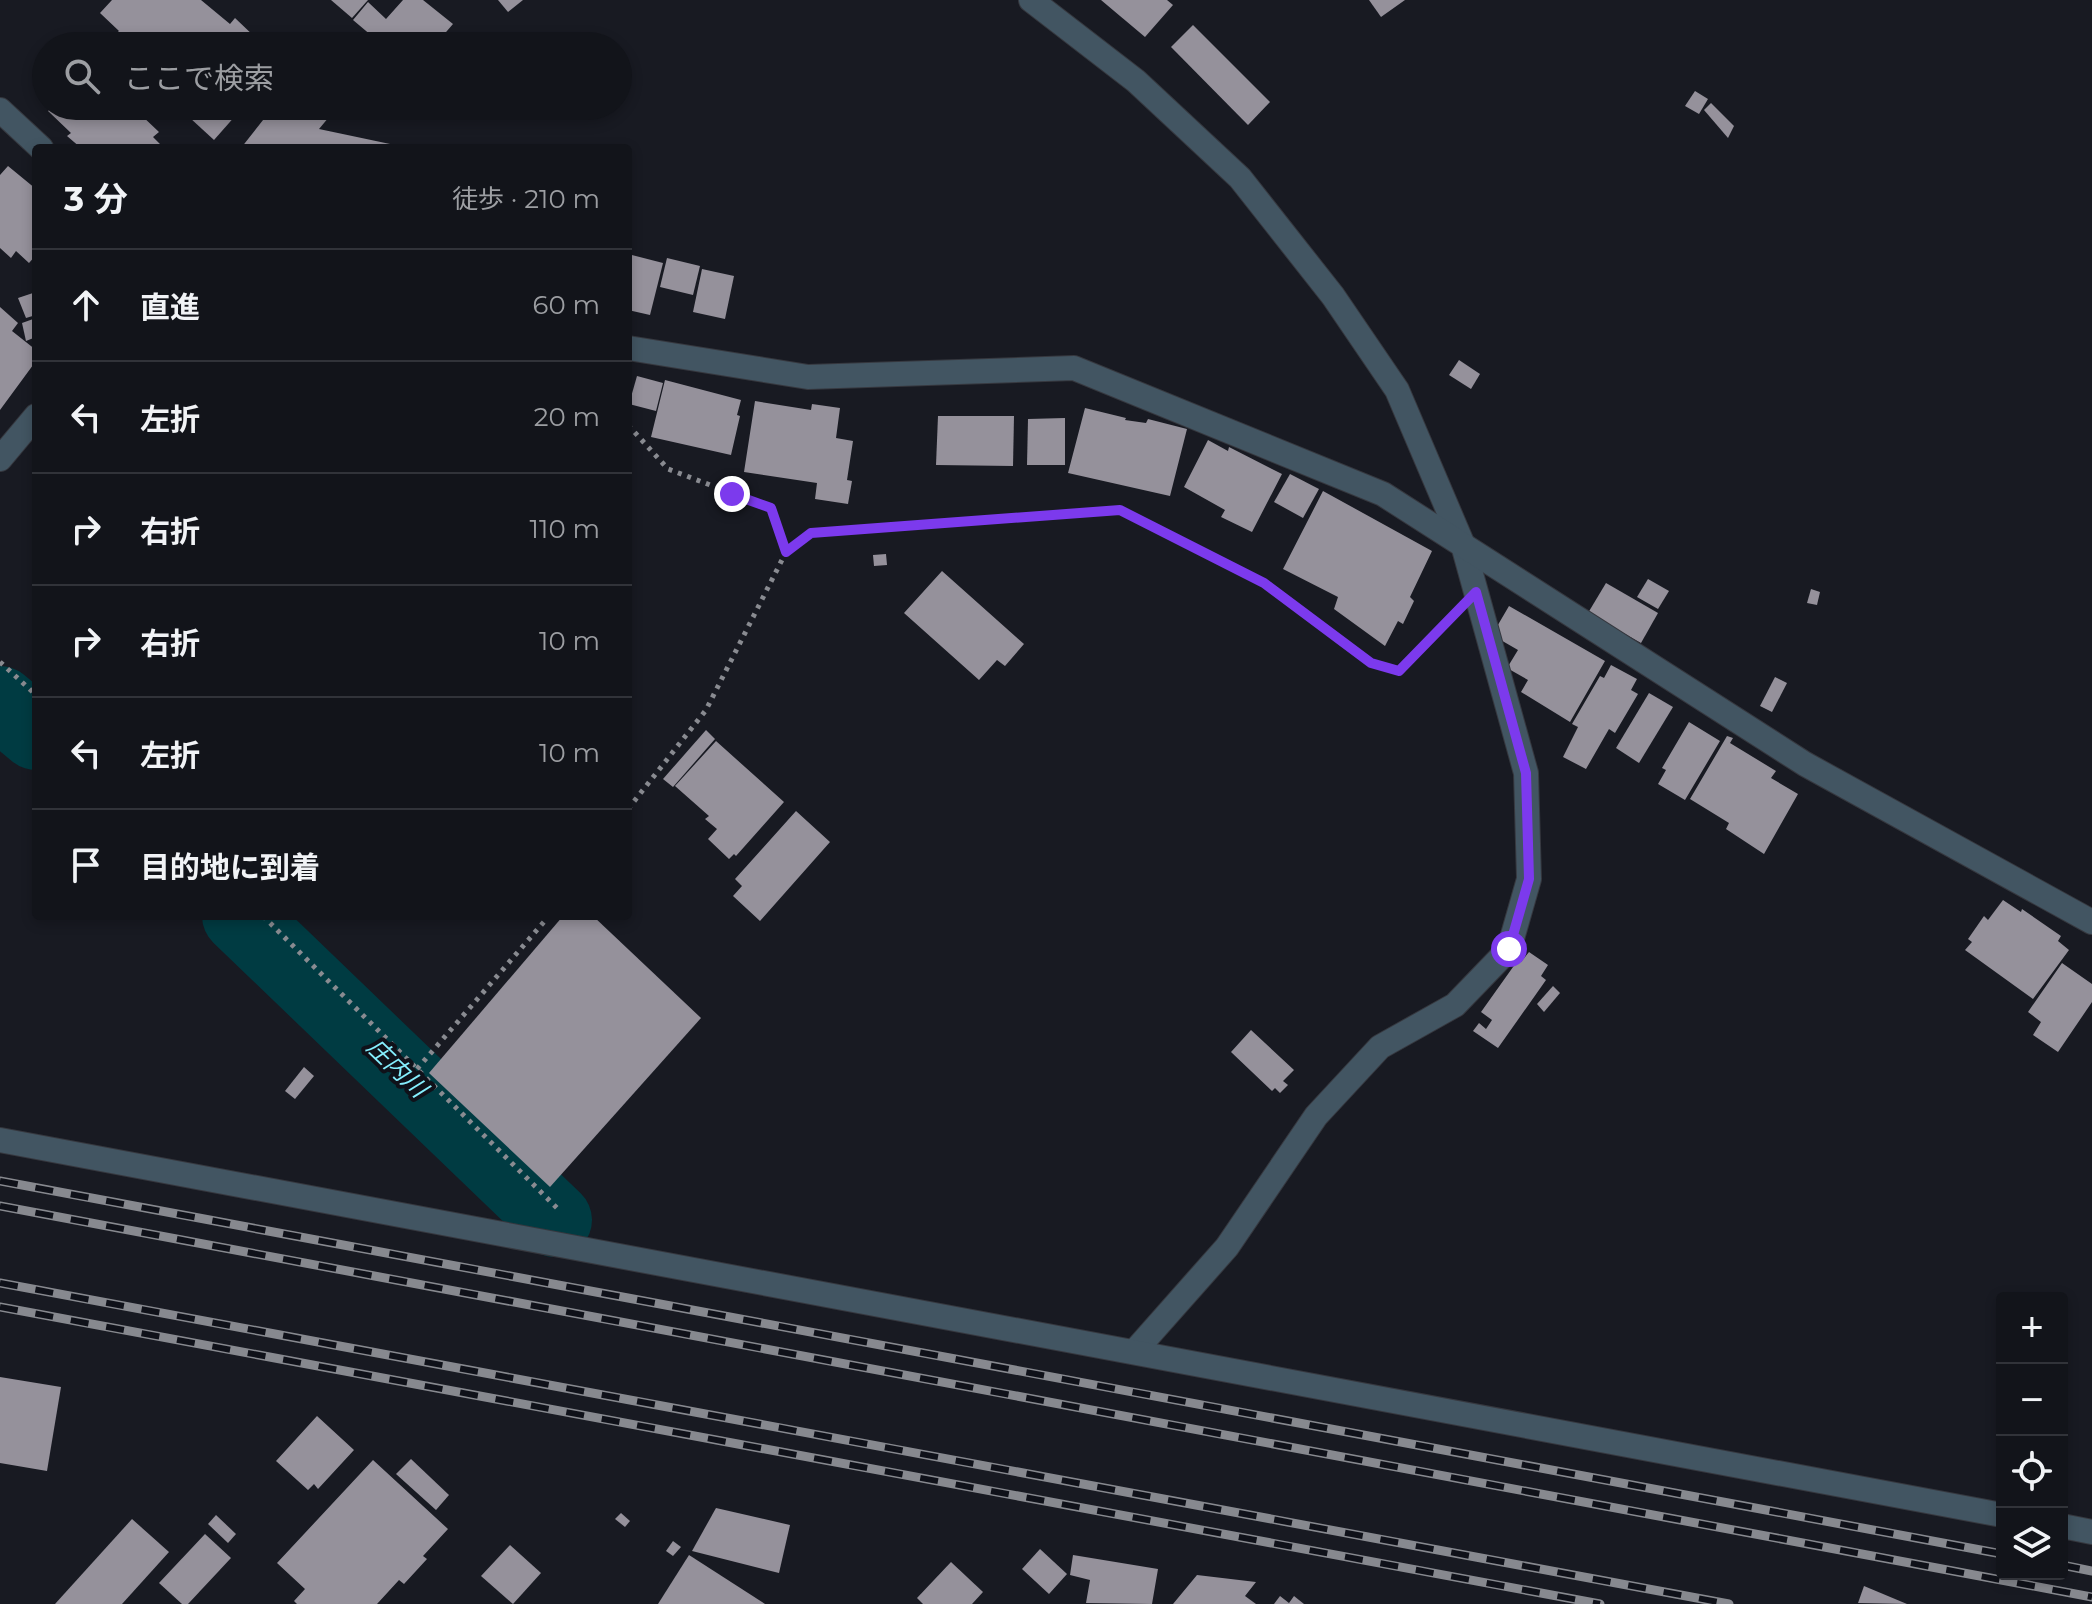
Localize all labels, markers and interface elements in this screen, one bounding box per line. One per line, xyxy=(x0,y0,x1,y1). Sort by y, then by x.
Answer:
search box xyxy=(32,32,632,120)
icon: search xyxy=(60,54,104,98)
text: ここで検索 xyxy=(124,60,274,97)
text: 3 分 xyxy=(64,178,128,220)
text: 徒歩 · 210 m xyxy=(452,183,600,215)
icon: ahead xyxy=(64,283,108,327)
text: 直進 xyxy=(140,289,200,326)
text: 60 m xyxy=(533,289,600,321)
icon: left xyxy=(64,395,108,439)
text: 左折 xyxy=(140,401,200,438)
text: 20 m xyxy=(534,401,600,433)
route end xyxy=(714,476,750,512)
icon: right xyxy=(64,507,108,551)
text: 右折 xyxy=(140,513,200,550)
text: 110 m xyxy=(530,513,600,545)
icon: right xyxy=(64,619,108,663)
text: 右折 xyxy=(140,625,200,662)
text: 10 m xyxy=(539,625,600,657)
icon: left xyxy=(64,731,108,775)
text: 左折 xyxy=(140,737,200,774)
text: 10 m xyxy=(539,737,600,769)
icon: arrive xyxy=(64,843,108,887)
text: 目的地に到着 xyxy=(140,849,320,886)
route start xyxy=(1491,931,1527,967)
water label: 庄内川 xyxy=(361,1032,435,1105)
map controls xyxy=(1996,1292,2068,1580)
button: + xyxy=(1996,1292,2068,1364)
button: − xyxy=(1996,1364,2068,1436)
button: locate xyxy=(1996,1436,2068,1508)
button: layers xyxy=(1996,1508,2068,1580)

